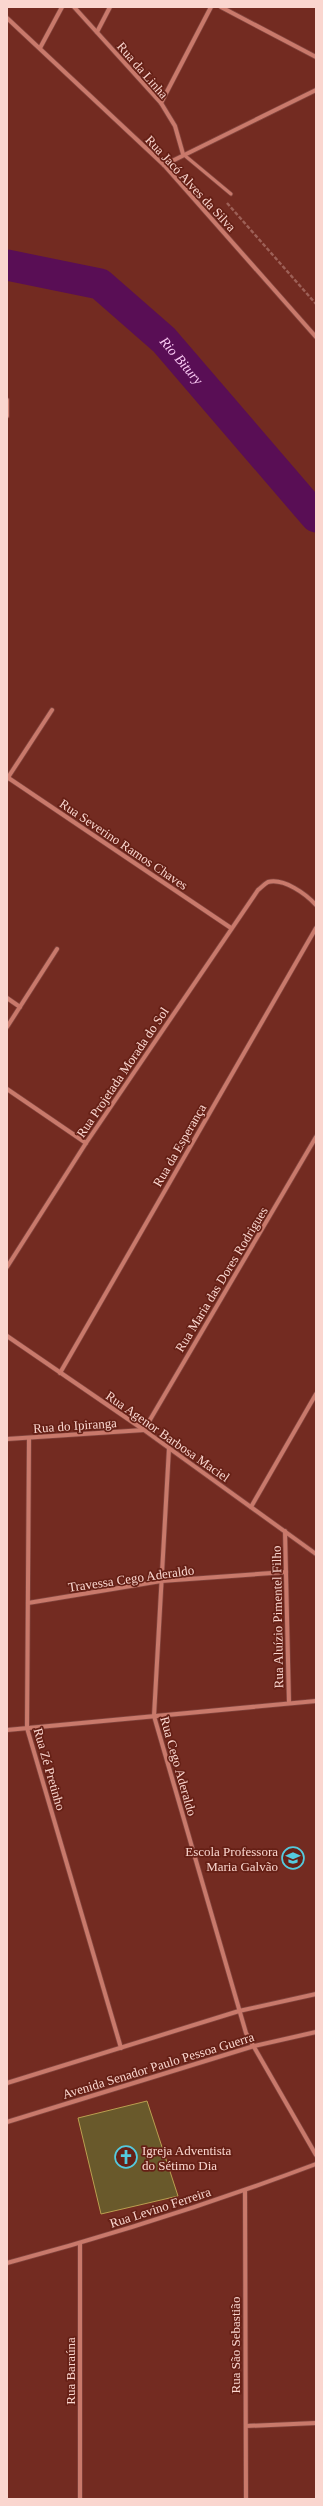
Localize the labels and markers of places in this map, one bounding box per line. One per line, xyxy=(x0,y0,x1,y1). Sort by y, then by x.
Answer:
place label: Escola Professora Maria Galvão xyxy=(185,1844,278,1874)
school or university icon: Escola Professora Maria Galvão xyxy=(280,1845,306,1871)
place label: Igreja Adventista do Sétimo Dia xyxy=(142,2143,231,2173)
church icon: Igreja Adventista do Sétimo Dia xyxy=(113,2144,139,2170)

